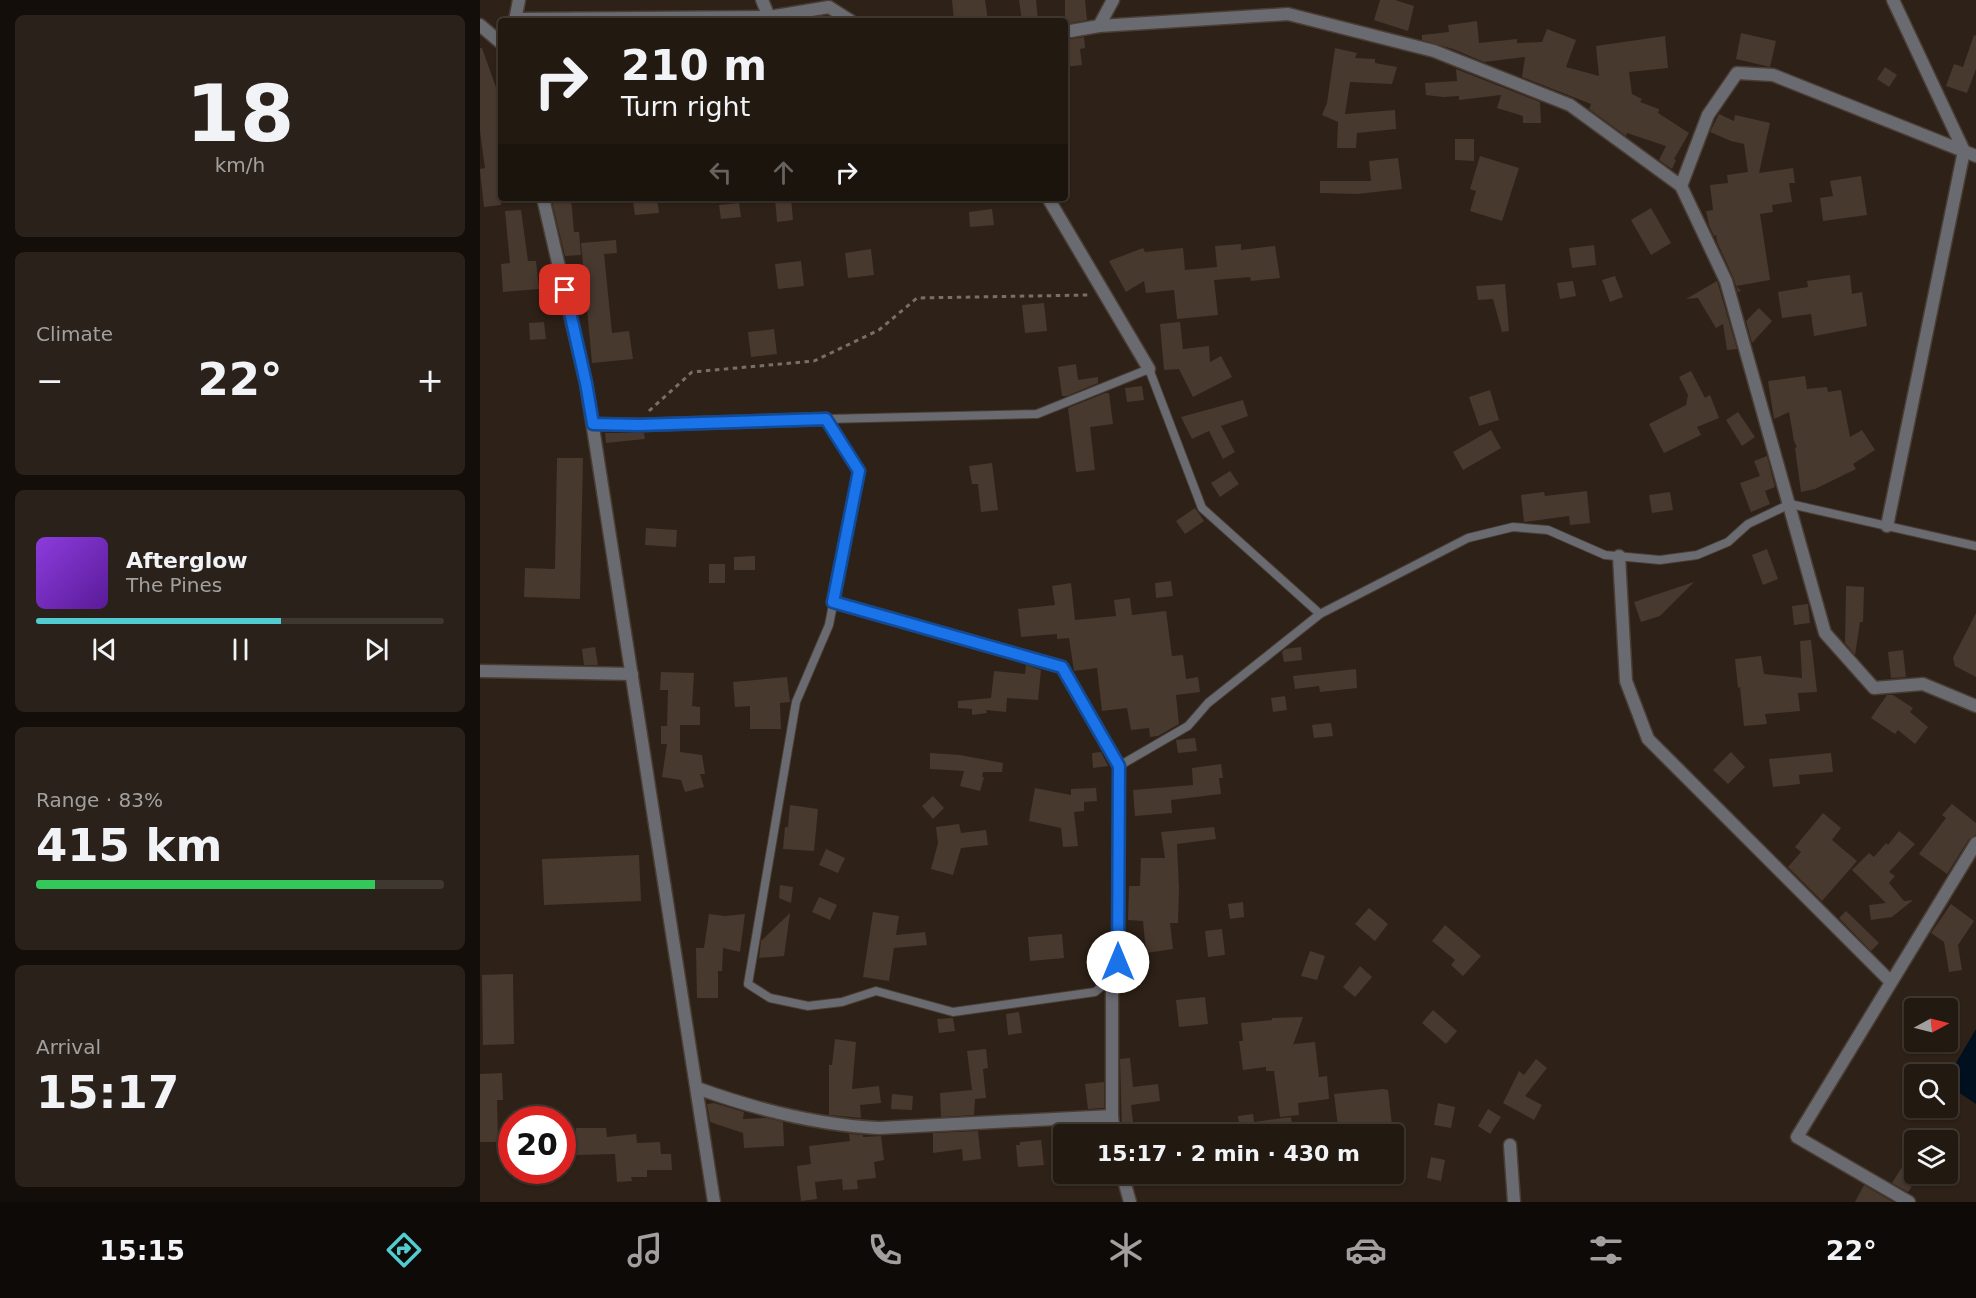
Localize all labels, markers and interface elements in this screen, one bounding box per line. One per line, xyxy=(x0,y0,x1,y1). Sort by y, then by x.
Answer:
text: 210 m xyxy=(621,41,767,90)
icon: right xyxy=(522,42,600,120)
text: 18 xyxy=(186,69,294,159)
text: Turn right xyxy=(621,91,750,122)
text: km/h xyxy=(215,153,265,177)
icon: left xyxy=(704,156,737,189)
icon: ahead xyxy=(767,156,800,189)
icon: right xyxy=(830,156,863,189)
pin xyxy=(539,264,590,315)
icon: arrive xyxy=(548,273,581,306)
text: Climate xyxy=(36,322,113,346)
text: 22° xyxy=(197,353,283,406)
text: − xyxy=(36,361,64,400)
text: + xyxy=(416,361,444,400)
text: Afterglow xyxy=(126,548,248,573)
text: The Pines xyxy=(126,573,222,597)
icon: previous xyxy=(88,633,121,666)
icon: pause xyxy=(224,633,257,666)
icon: next xyxy=(360,633,393,666)
text: Range · 83% xyxy=(36,788,163,812)
text: 415 km xyxy=(36,819,222,872)
position arrow xyxy=(1086,930,1150,994)
north arrow xyxy=(1904,998,1958,1052)
map controls xyxy=(1904,998,1958,1184)
text: Arrival xyxy=(36,1035,101,1059)
button: search xyxy=(1904,1064,1958,1118)
text: 15:17 xyxy=(36,1066,179,1119)
speed limit sign: 20 xyxy=(498,1106,576,1184)
button: layers xyxy=(1904,1130,1958,1184)
text: 15:17 · 2 min · 430 m xyxy=(1097,1141,1360,1166)
icon: directions xyxy=(383,1229,425,1271)
icon: music xyxy=(624,1229,666,1271)
icon: phone xyxy=(864,1229,906,1271)
icon: climate xyxy=(1105,1229,1147,1271)
icon: car xyxy=(1345,1229,1387,1271)
icon: filters xyxy=(1585,1229,1627,1271)
text: 15:15 xyxy=(99,1235,185,1266)
text: 22° xyxy=(1826,1235,1877,1266)

